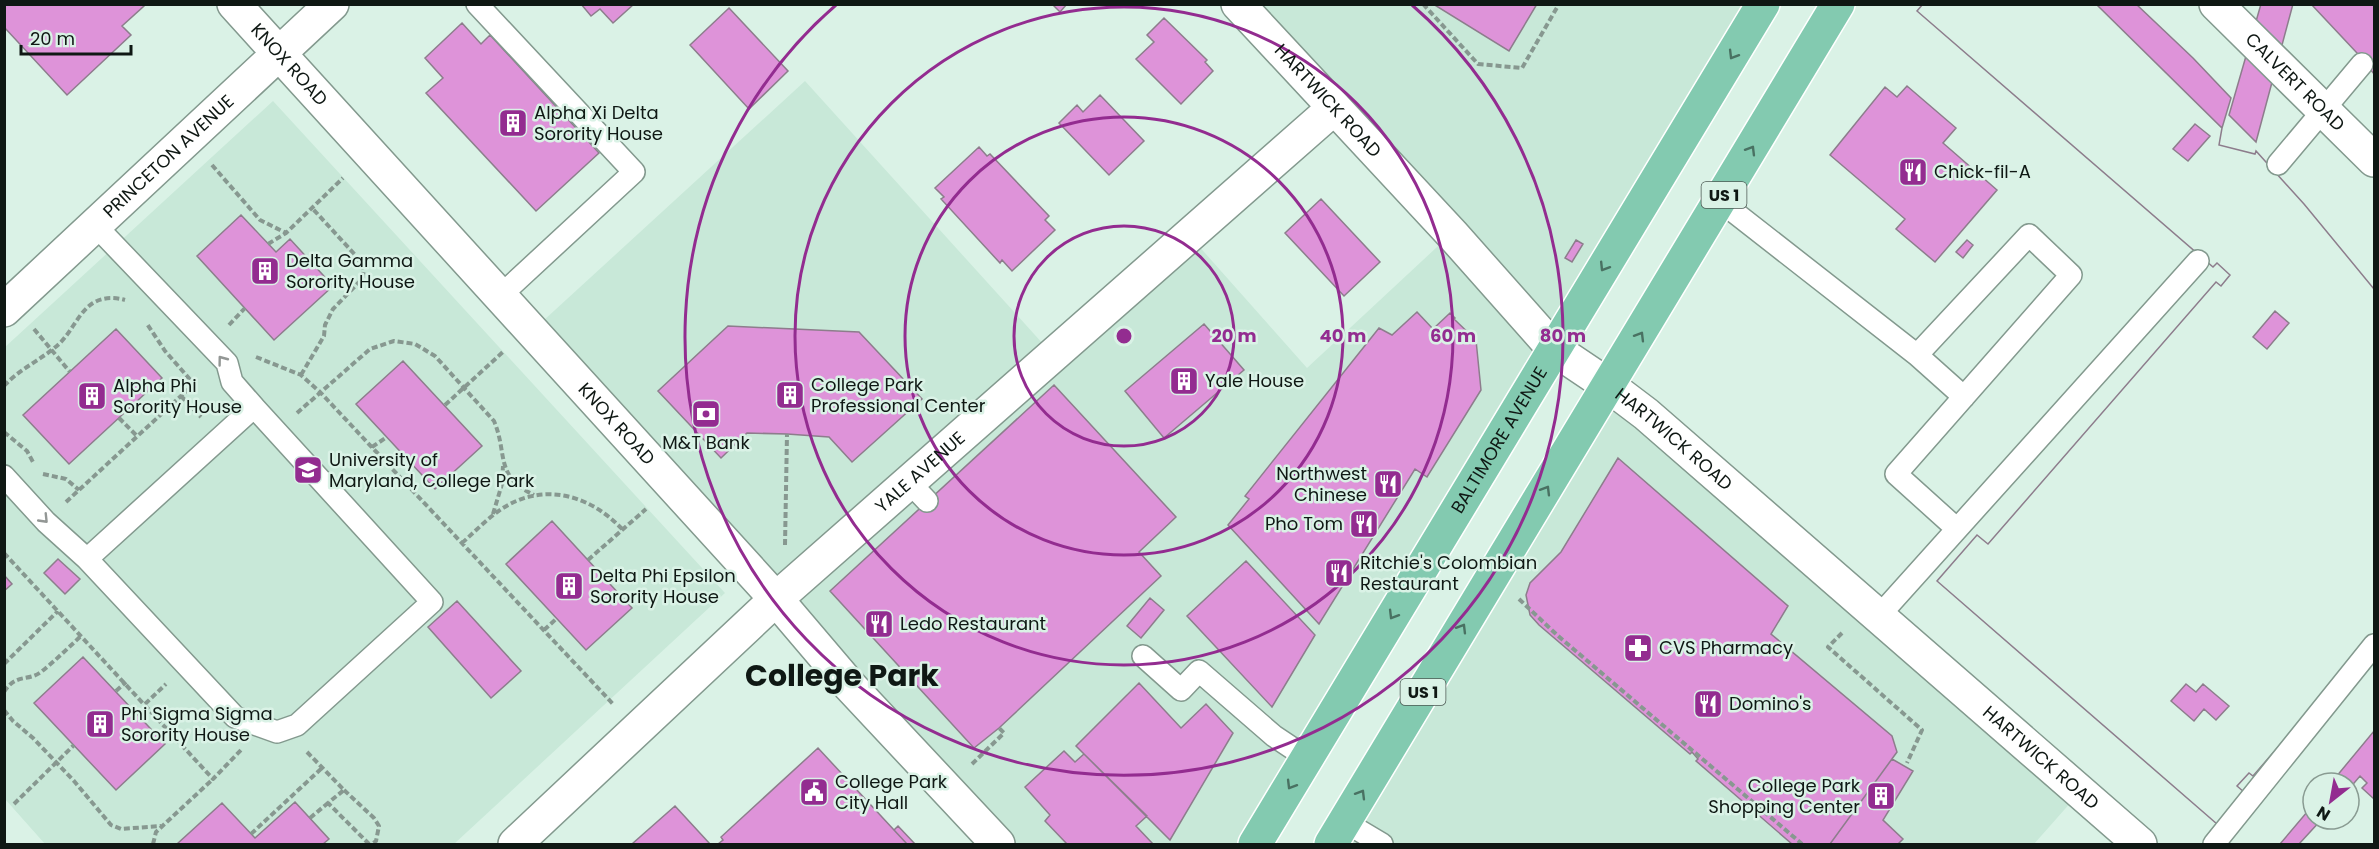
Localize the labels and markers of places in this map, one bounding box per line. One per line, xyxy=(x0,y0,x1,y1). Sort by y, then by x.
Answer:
place label: Alpha Xi Delta Sorority House xyxy=(534,100,663,146)
building icon: Alpha Xi Delta Sorority House xyxy=(497,107,529,139)
restaurant icon: Chick-fil-A xyxy=(1897,156,1929,188)
place label: Chick-fil-A xyxy=(1934,159,2031,184)
place label: Delta Gamma Sorority House xyxy=(286,248,415,294)
building icon: Delta Gamma Sorority House xyxy=(249,255,281,287)
centre of rings xyxy=(1114,326,1134,346)
building icon: Yale House xyxy=(1168,365,1200,397)
place label: Yale House xyxy=(1205,368,1304,393)
place label: College Park Professional Center xyxy=(811,372,986,418)
place label: Alpha Phi Sorority House xyxy=(113,373,242,419)
building icon: College Park Professional Center xyxy=(774,379,806,411)
building icon: Alpha Phi Sorority House xyxy=(76,380,108,412)
bank icon: M&T Bank xyxy=(690,398,722,430)
place label: M&T Bank xyxy=(662,430,750,455)
place label: University of Maryland, College Park xyxy=(329,447,535,493)
school or university icon: University of Maryland, College Park xyxy=(292,454,324,486)
place label: Northwest Chinese xyxy=(1276,461,1367,507)
restaurant icon: Northwest Chinese xyxy=(1372,468,1404,500)
restaurant icon: Pho Tom xyxy=(1348,508,1380,540)
place label: Pho Tom xyxy=(1265,511,1343,536)
place label: Ritchie's Colombian Restaurant xyxy=(1360,550,1537,596)
restaurant icon: Ritchie's Colombian Restaurant xyxy=(1323,557,1355,589)
place label: Delta Phi Epsilon Sorority House xyxy=(590,563,736,609)
building icon: Delta Phi Epsilon Sorority House xyxy=(553,570,585,602)
restaurant icon: Ledo Restaurant xyxy=(863,608,895,640)
place label: Ledo Restaurant xyxy=(900,611,1046,636)
pharmacy icon: CVS Pharmacy xyxy=(1622,632,1654,664)
place label: CVS Pharmacy xyxy=(1659,635,1793,660)
restaurant icon: Domino's xyxy=(1692,688,1724,720)
place label: Domino's xyxy=(1729,691,1812,716)
place label: Phi Sigma Sigma Sorority House xyxy=(121,701,273,747)
building icon: Phi Sigma Sigma Sorority House xyxy=(84,708,116,740)
place label: College Park City Hall xyxy=(835,769,948,815)
place label: College Park Shopping Center xyxy=(1708,773,1861,819)
public building icon: College Park City Hall xyxy=(798,776,830,808)
building icon: College Park Shopping Center xyxy=(1865,780,1897,812)

